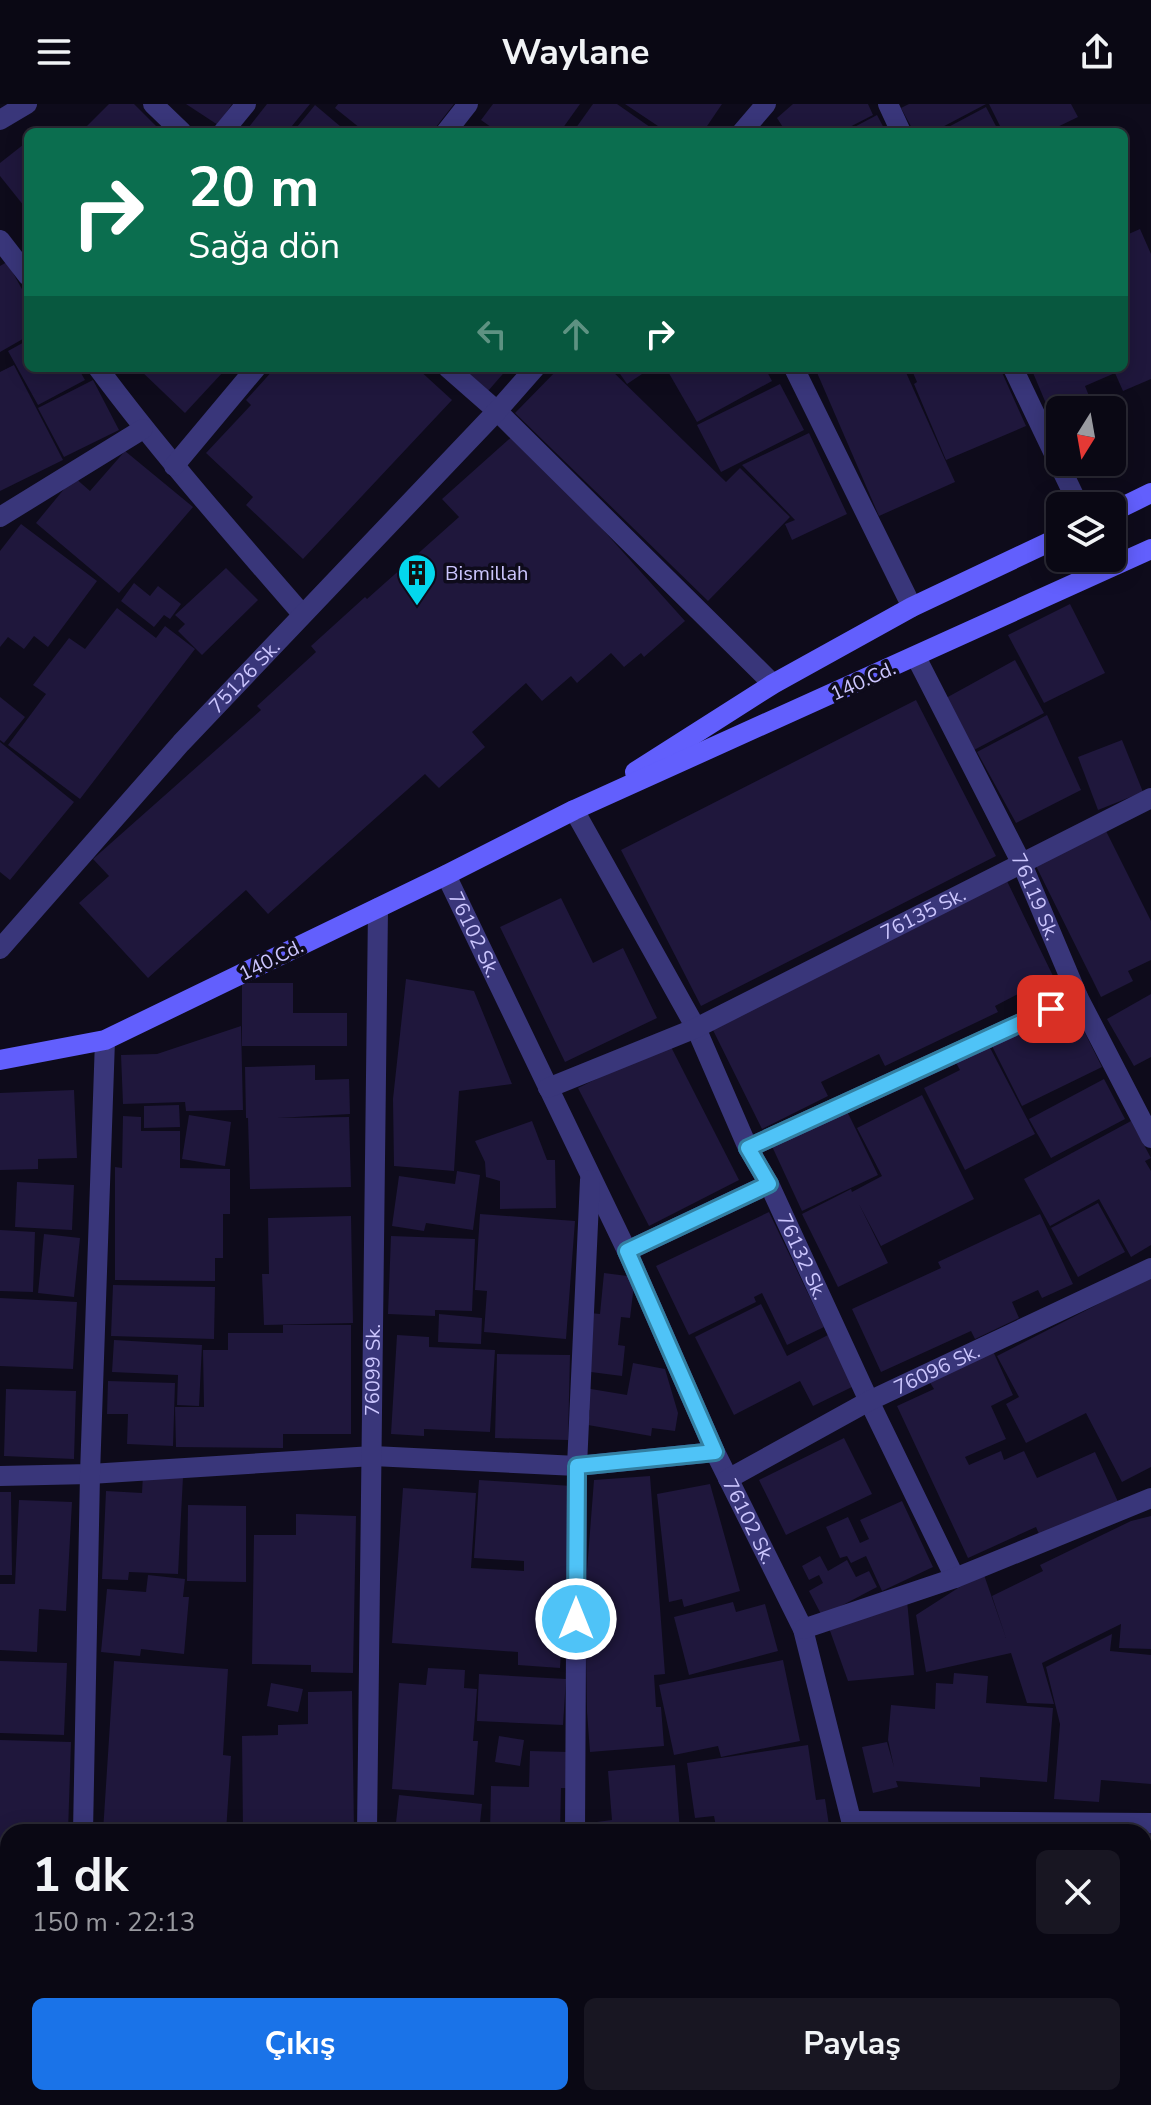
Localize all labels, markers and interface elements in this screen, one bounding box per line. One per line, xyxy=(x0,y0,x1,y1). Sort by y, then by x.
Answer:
text: Waylane xyxy=(501,28,650,77)
icon: menu xyxy=(32,30,76,74)
icon: share xyxy=(1075,30,1119,74)
text: 20 m xyxy=(188,149,319,226)
icon: right xyxy=(56,160,160,264)
text: Sağa dön xyxy=(188,222,340,271)
icon: left xyxy=(470,312,514,356)
icon: ahead xyxy=(554,312,598,356)
icon: right xyxy=(638,312,682,356)
north arrow xyxy=(1046,396,1126,476)
map controls xyxy=(1046,396,1126,572)
button: layers xyxy=(1046,492,1126,572)
building icon: Bismillah xyxy=(396,552,438,607)
place label: Bismillah xyxy=(445,560,528,587)
street label: 75126 Sk. xyxy=(203,634,286,719)
street label: 140.Cd. xyxy=(826,655,900,707)
street label: 76119 Sk. xyxy=(1005,848,1066,944)
street label: 76135 Sk. xyxy=(876,880,970,946)
street label: 76102 Sk. xyxy=(442,887,507,982)
street label: 140.Cd. xyxy=(234,933,308,987)
pin xyxy=(1017,975,1085,1043)
icon: arrive xyxy=(1029,987,1073,1031)
street label: 76132 Sk. xyxy=(771,1209,834,1304)
street label: 76099 Sk. xyxy=(358,1324,387,1416)
street label: 76096 Sk. xyxy=(889,1337,984,1401)
street label: 76102 Sk. xyxy=(717,1474,782,1569)
position arrow xyxy=(534,1577,618,1661)
text: 1 dk xyxy=(32,1842,128,1908)
button: close xyxy=(1036,1850,1120,1934)
text: 150 m · 22:13 xyxy=(32,1905,195,1940)
button: Çıkış xyxy=(32,1998,568,2090)
button: Paylaş xyxy=(584,1998,1120,2090)

